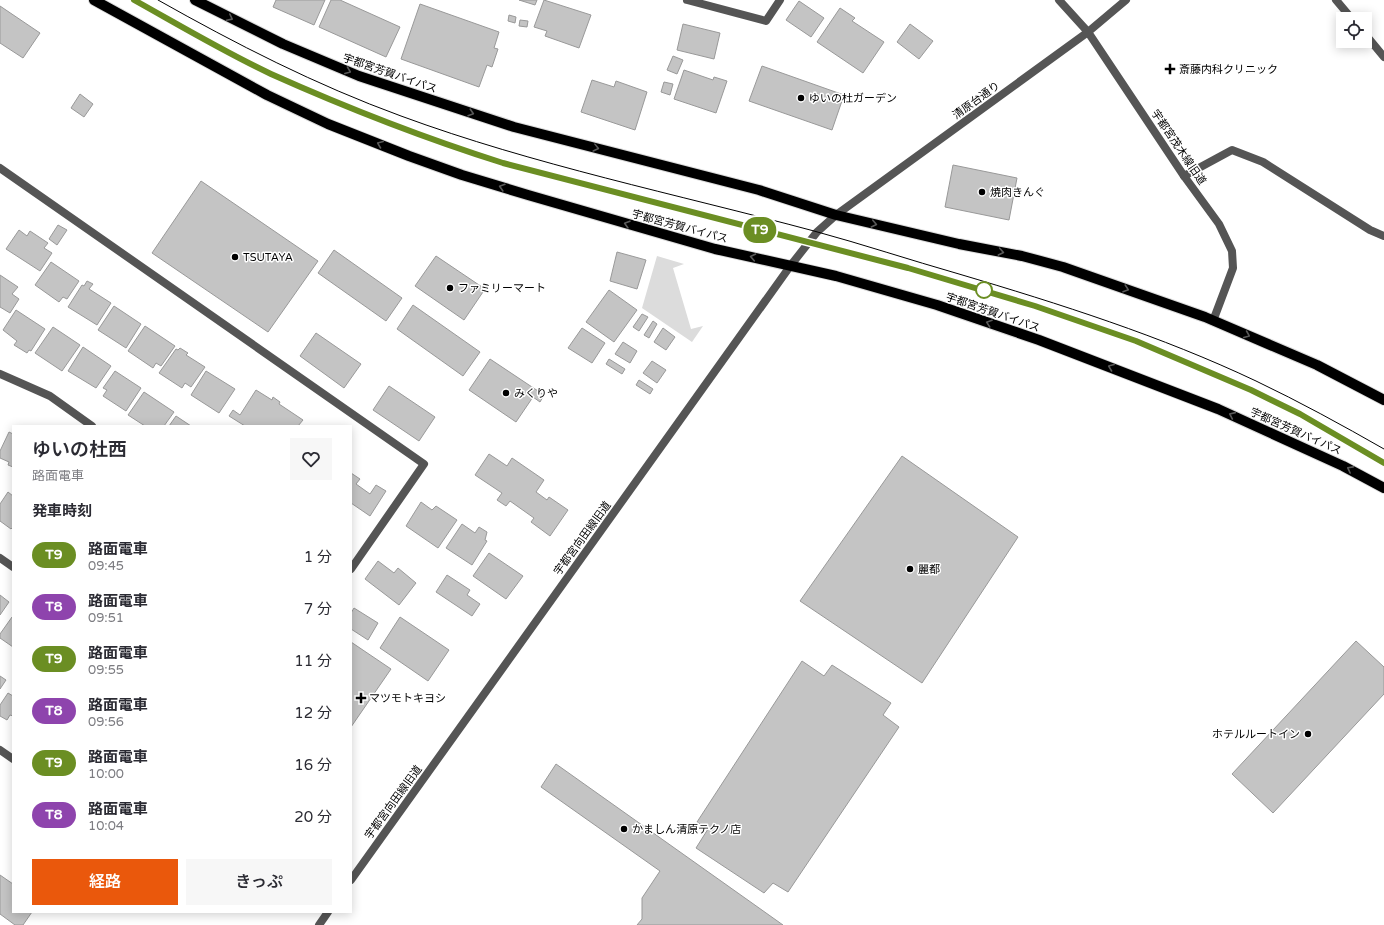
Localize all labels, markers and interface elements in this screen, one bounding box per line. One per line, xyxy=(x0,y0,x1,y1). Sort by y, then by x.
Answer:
map controls xyxy=(1336,12,1372,48)
button: locate xyxy=(1336,12,1372,48)
one-way arrow xyxy=(225,13,233,21)
street label: 宇都宮芳賀バイパス xyxy=(341,51,439,96)
marker: 斎藤内科クリニック xyxy=(1164,63,1176,75)
place label: 斎藤内科クリニック xyxy=(1179,63,1278,76)
one-way arrow xyxy=(345,67,352,75)
street label: 清原台通り xyxy=(950,79,1002,122)
place label: ゆいの杜ガーデン xyxy=(809,92,897,105)
marker: ゆいの杜ガーデン xyxy=(796,93,806,103)
street label: 宇都宮茂木線旧道 xyxy=(1149,107,1209,187)
one-way arrow xyxy=(467,108,474,117)
one-way arrow xyxy=(376,141,383,149)
one-way arrow xyxy=(593,143,600,151)
one-way arrow xyxy=(499,183,506,192)
place label: 焼肉きんぐ xyxy=(990,186,1045,199)
marker: 焼肉きんぐ xyxy=(977,187,987,197)
street label: 宇都宮芳賀バイパス xyxy=(630,207,729,246)
line badge: T9 xyxy=(742,217,778,243)
one-way arrow xyxy=(871,219,877,227)
one-way arrow xyxy=(624,220,631,229)
text: T9 xyxy=(751,221,769,238)
one-way arrow xyxy=(998,247,1004,255)
place label: TSUTAYA xyxy=(243,251,293,264)
marker: TSUTAYA xyxy=(230,252,240,262)
one-way arrow xyxy=(749,254,756,262)
unlabelled marker xyxy=(975,281,993,299)
place label: ファミリーマート xyxy=(458,282,546,295)
marker: ファミリーマート xyxy=(445,283,455,293)
one-way arrow xyxy=(1122,284,1129,292)
street label: 宇都宮芳賀バイパス xyxy=(944,290,1042,335)
one-way arrow xyxy=(985,319,992,327)
one-way arrow xyxy=(1243,330,1251,338)
one-way arrow xyxy=(1107,364,1114,372)
place label: みくりや xyxy=(514,387,558,400)
marker: みくりや xyxy=(501,388,511,398)
street label: 宇都宮芳賀バイパス xyxy=(1248,405,1344,457)
one-way arrow xyxy=(1228,412,1236,420)
button: heart xyxy=(290,438,332,480)
text: ゆいの杜西 xyxy=(32,439,127,461)
one-way arrow xyxy=(1347,467,1354,474)
text: 路面電車 xyxy=(32,468,84,484)
street label: 宇都宮向田線旧道 xyxy=(551,499,614,578)
text: 発車時刻 xyxy=(32,502,92,520)
text: 路面電車 xyxy=(88,540,148,558)
text: T9 xyxy=(45,546,63,563)
text: 1 分 xyxy=(304,548,332,566)
text: 09:45 xyxy=(88,558,124,574)
place label: 麗都 xyxy=(918,563,940,576)
marker: 麗都 xyxy=(905,564,915,574)
text: 路面電車 xyxy=(88,592,148,610)
text: T8 xyxy=(45,598,63,615)
text: 7 分 xyxy=(304,600,332,618)
text: 09:51 xyxy=(88,610,124,626)
text: 路面電車 xyxy=(88,644,148,662)
text: T9 xyxy=(45,650,63,667)
text: 11 分 xyxy=(294,652,332,670)
text: 09:55 xyxy=(88,662,124,678)
place label: マツモトキヨシ xyxy=(369,692,446,705)
marker: マツモトキヨシ xyxy=(356,693,366,703)
text: 路面電車 xyxy=(88,696,148,714)
text: T8 xyxy=(45,702,63,719)
text: 12 分 xyxy=(294,704,332,722)
text: 09:56 xyxy=(88,714,124,730)
place label: ホテルルートイン xyxy=(1212,728,1300,741)
marker: ホテルルートイン xyxy=(1303,729,1313,739)
text: 路面電車 xyxy=(88,748,148,766)
text: T9 xyxy=(45,754,63,771)
text: 16 分 xyxy=(294,756,332,774)
street label: 宇都宮向田線旧道 xyxy=(362,763,425,842)
text: 10:00 xyxy=(88,766,124,782)
text: 路面電車 xyxy=(88,800,148,818)
text: T8 xyxy=(45,806,63,823)
text: 20 分 xyxy=(294,808,332,826)
text: 10:04 xyxy=(88,818,124,834)
place label: かましん清原テクノ店 xyxy=(632,823,741,836)
marker: かましん清原テクノ店 xyxy=(619,824,629,834)
button: 経路 xyxy=(32,859,178,905)
button: きっぷ xyxy=(186,859,332,905)

